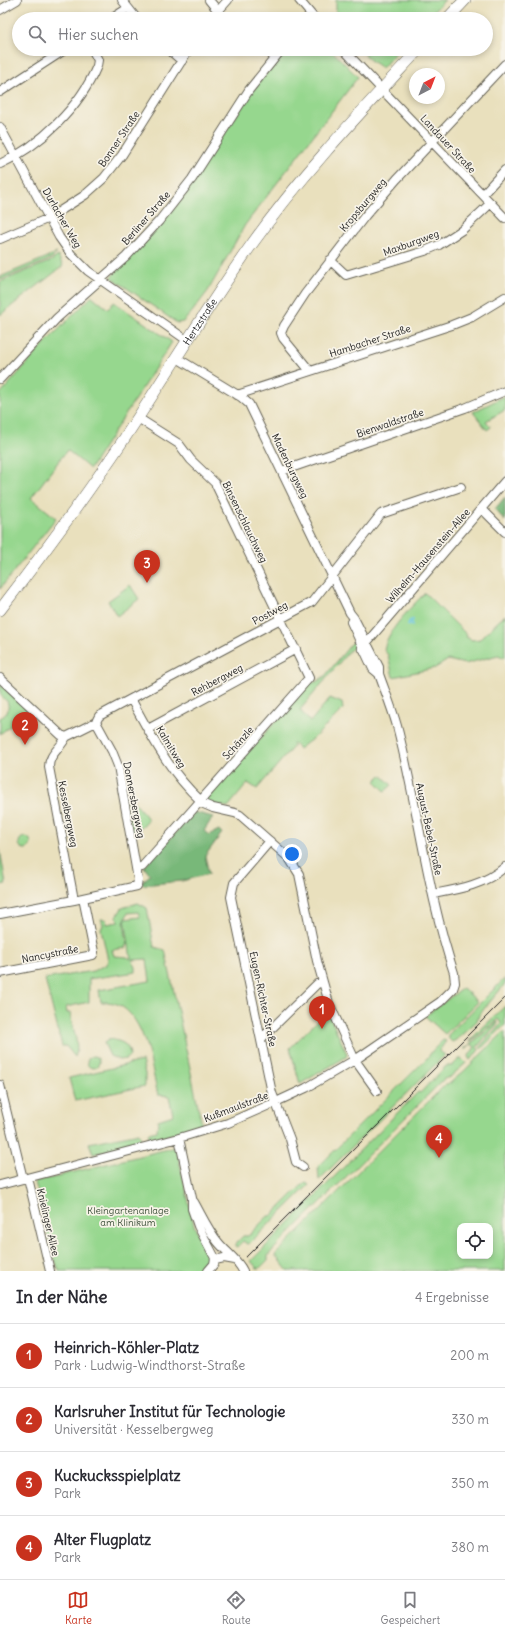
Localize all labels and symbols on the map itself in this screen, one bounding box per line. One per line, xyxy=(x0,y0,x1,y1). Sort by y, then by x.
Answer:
north arrow xyxy=(409,68,445,104)
street label: Bonner Straße xyxy=(95,108,143,170)
street label: Landauer Straße xyxy=(418,112,478,176)
street label: Kropsburgweg xyxy=(337,176,389,234)
street label: Durlacher Weg xyxy=(40,186,84,250)
street label: Berliner Straße xyxy=(119,188,173,248)
street label: Maxburgweg xyxy=(381,227,441,259)
street label: Hertzstraße xyxy=(180,296,220,347)
street label: Hambacher Straße xyxy=(328,322,412,360)
street label: Bienwaldstraße xyxy=(355,405,425,441)
street label: Madenburgweg xyxy=(269,431,311,501)
street label: Binsenschlauchweg xyxy=(220,479,270,565)
street label: Wilhelm-Hausenstein-Allee xyxy=(383,506,473,606)
pin: 3 xyxy=(134,550,160,583)
street label: Postweg xyxy=(250,598,290,628)
street label: Rehbergweg xyxy=(189,661,245,699)
pin: 2 xyxy=(12,712,38,745)
street label: Kalmitweg xyxy=(153,723,189,771)
street label: Schänzle xyxy=(220,724,256,762)
street label: Donnersbergweg xyxy=(120,761,148,839)
street label: Kesselbergweg xyxy=(55,780,81,848)
street label: August-Bebel-Straße xyxy=(413,782,445,876)
your location xyxy=(282,844,302,864)
street label: Nancystraße xyxy=(21,942,79,966)
street label: Eugen-Richter-Straße xyxy=(247,950,279,1048)
pin: 1 xyxy=(309,996,335,1029)
street label: Kußmaulstraße xyxy=(202,1089,270,1125)
pin: 4 xyxy=(426,1125,452,1158)
street label: Knielinger Allee xyxy=(34,1187,62,1257)
park label: Kleingartenanlage am Klinikum xyxy=(87,1204,169,1229)

